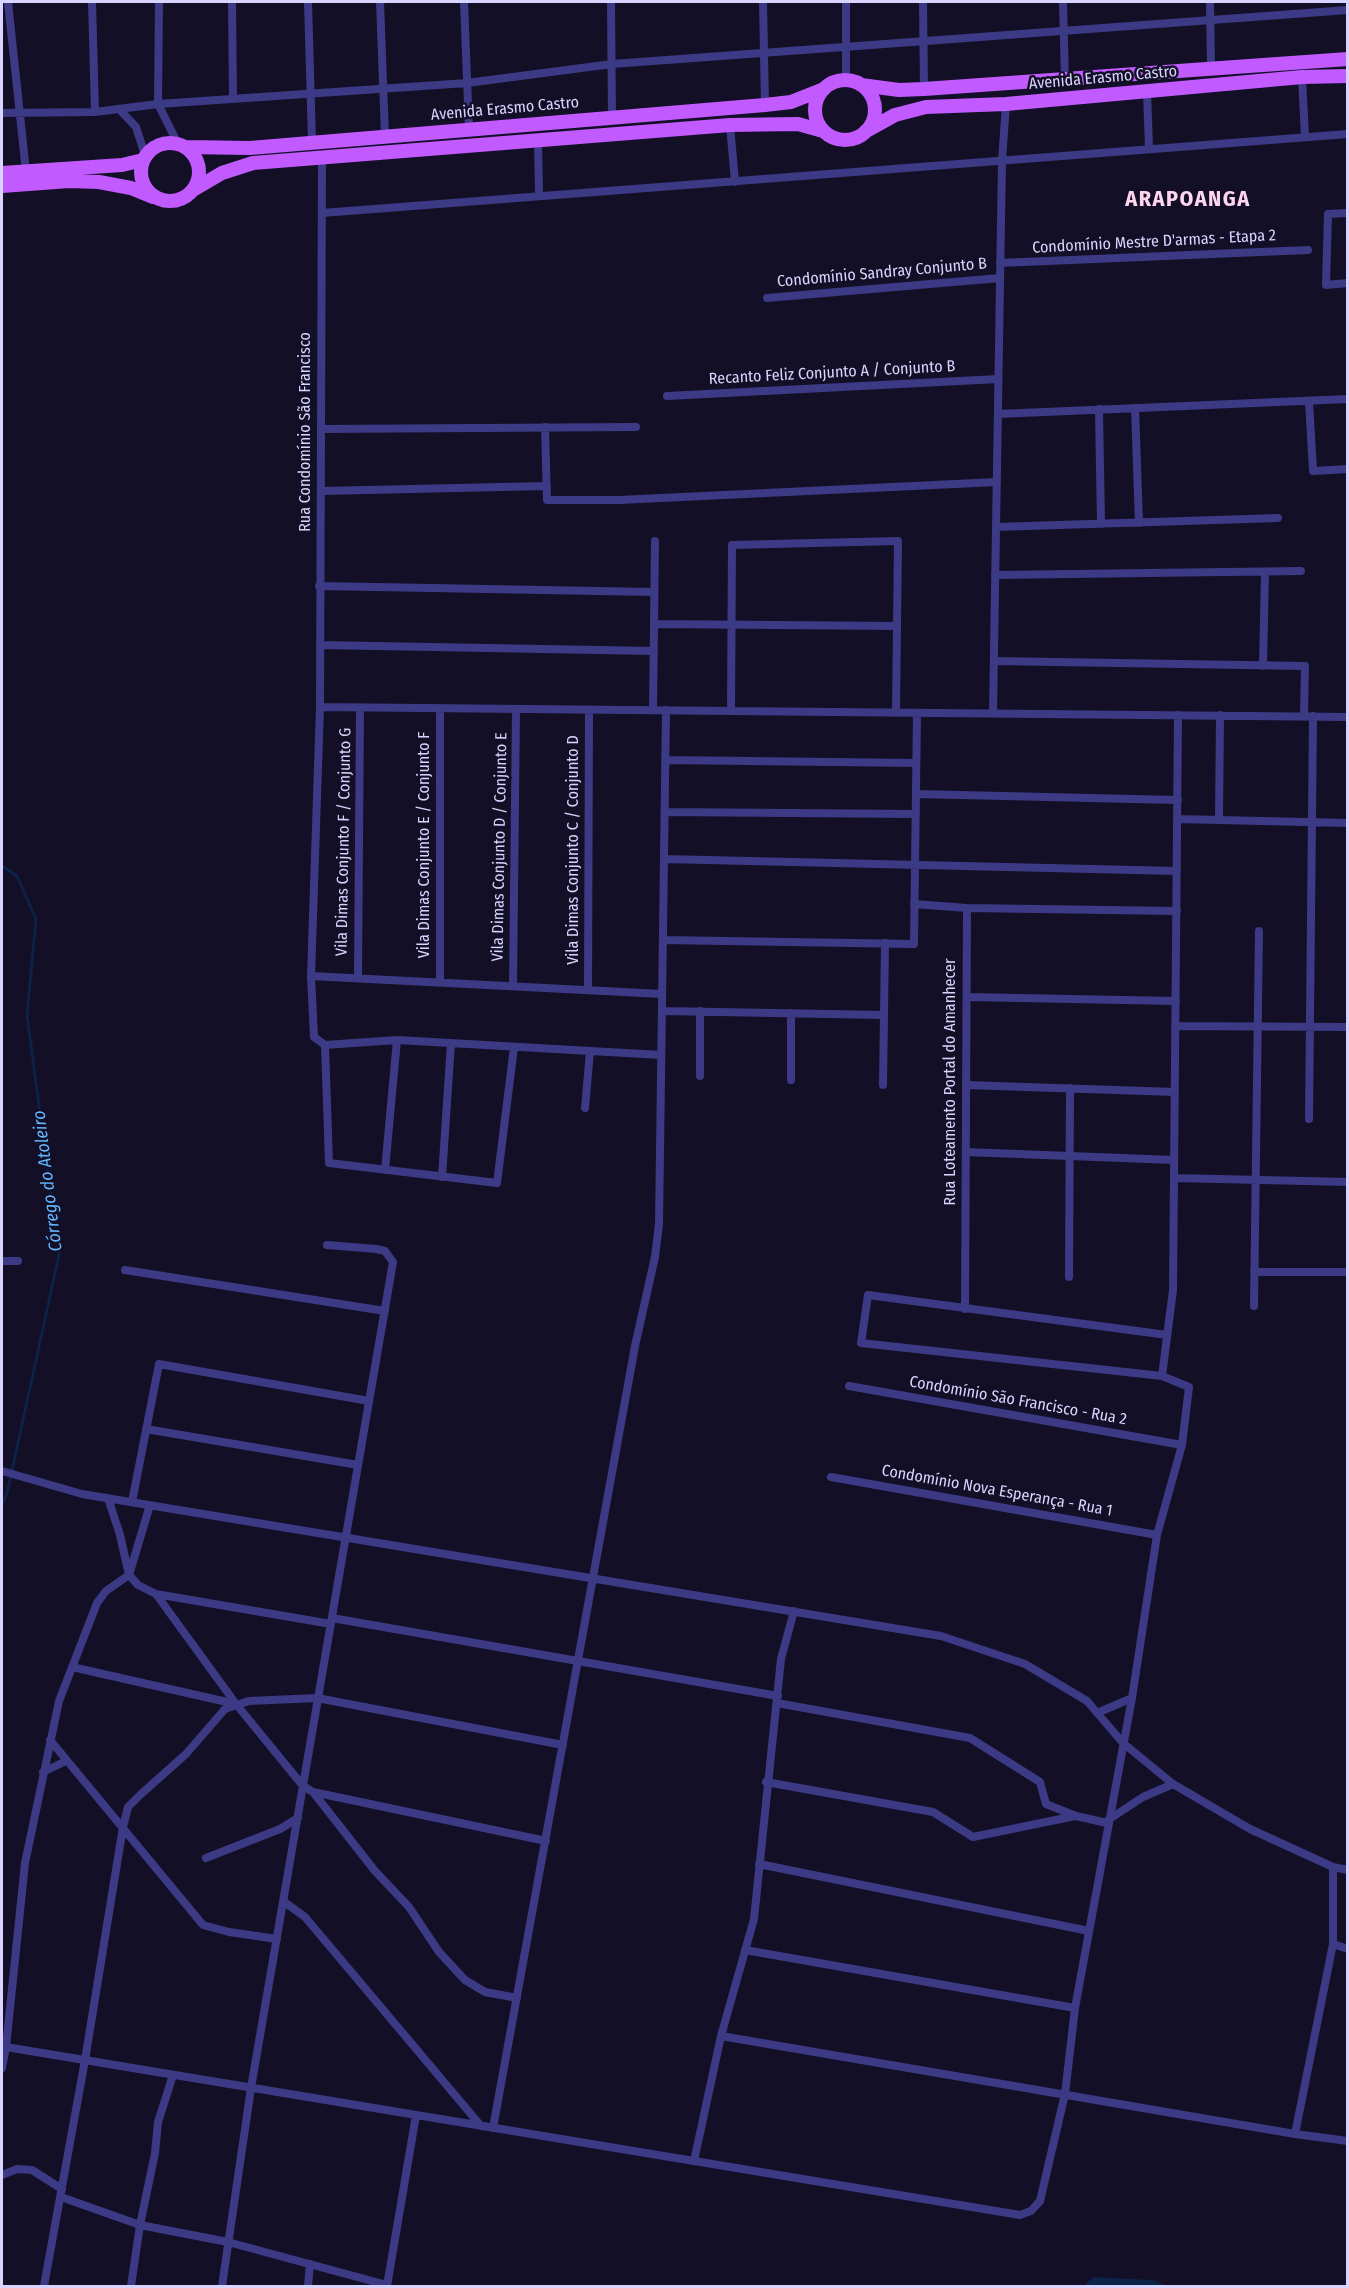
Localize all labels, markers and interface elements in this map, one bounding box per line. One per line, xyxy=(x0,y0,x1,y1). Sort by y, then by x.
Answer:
street label: Avenida Erasmo Castro xyxy=(1028,62,1178,94)
street label: Avenida Erasmo Castro xyxy=(430,93,580,125)
district label: ARAPOANGA xyxy=(1125,187,1251,213)
street label: Condomínio Mestre D'armas - Etapa 2 xyxy=(1032,226,1276,258)
street label: Condomínio Sandray Conjunto B xyxy=(776,254,988,292)
street label: Rua Condomínio São Francisco xyxy=(296,332,316,532)
street label: Recanto Feliz Conjunto A / Conjunto B xyxy=(708,357,956,389)
street label: Vila Dimas Conjunto F / Conjunto G xyxy=(332,728,356,956)
street label: Vila Dimas Conjunto E / Conjunto F xyxy=(415,732,435,958)
street label: Vila Dimas Conjunto D / Conjunto E xyxy=(488,732,512,962)
street label: Vila Dimas Conjunto C / Conjunto D xyxy=(564,735,584,965)
street label: Rua Loteamento Portal do Amanhecer xyxy=(941,958,961,1206)
water label: Córrego do Atoleiro xyxy=(29,1109,67,1253)
street label: Condomínio São Francisco - Rua 2 xyxy=(908,1372,1128,1430)
street label: Condomínio Nova Esperança - Rua 1 xyxy=(880,1461,1114,1521)

